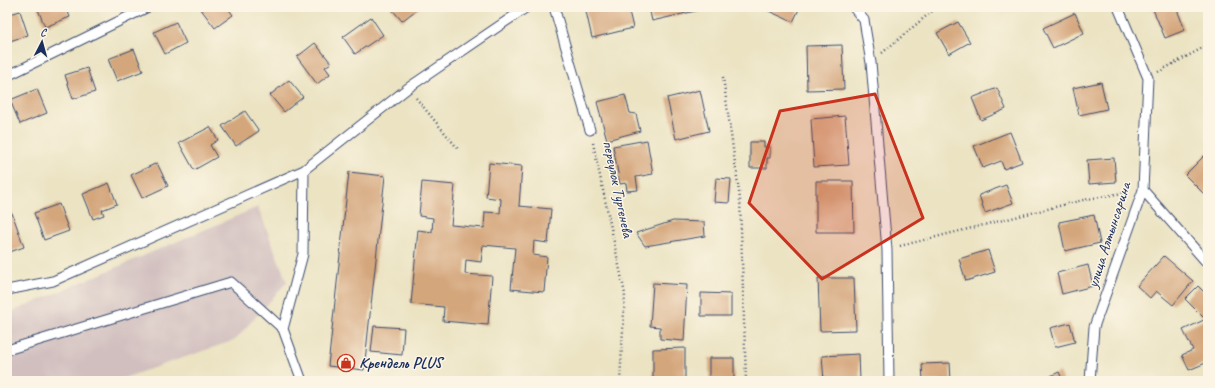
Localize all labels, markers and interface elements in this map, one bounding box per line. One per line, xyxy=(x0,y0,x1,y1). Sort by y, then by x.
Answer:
north arrow xyxy=(22,22,62,62)
text: С xyxy=(40,25,48,39)
street label: переулок Тургенева xyxy=(598,139,638,241)
street label: улица Алтынсарина xyxy=(1082,178,1136,291)
shop icon: Крендель PLUS xyxy=(336,353,356,373)
place label: Крендель PLUS xyxy=(359,353,445,373)

